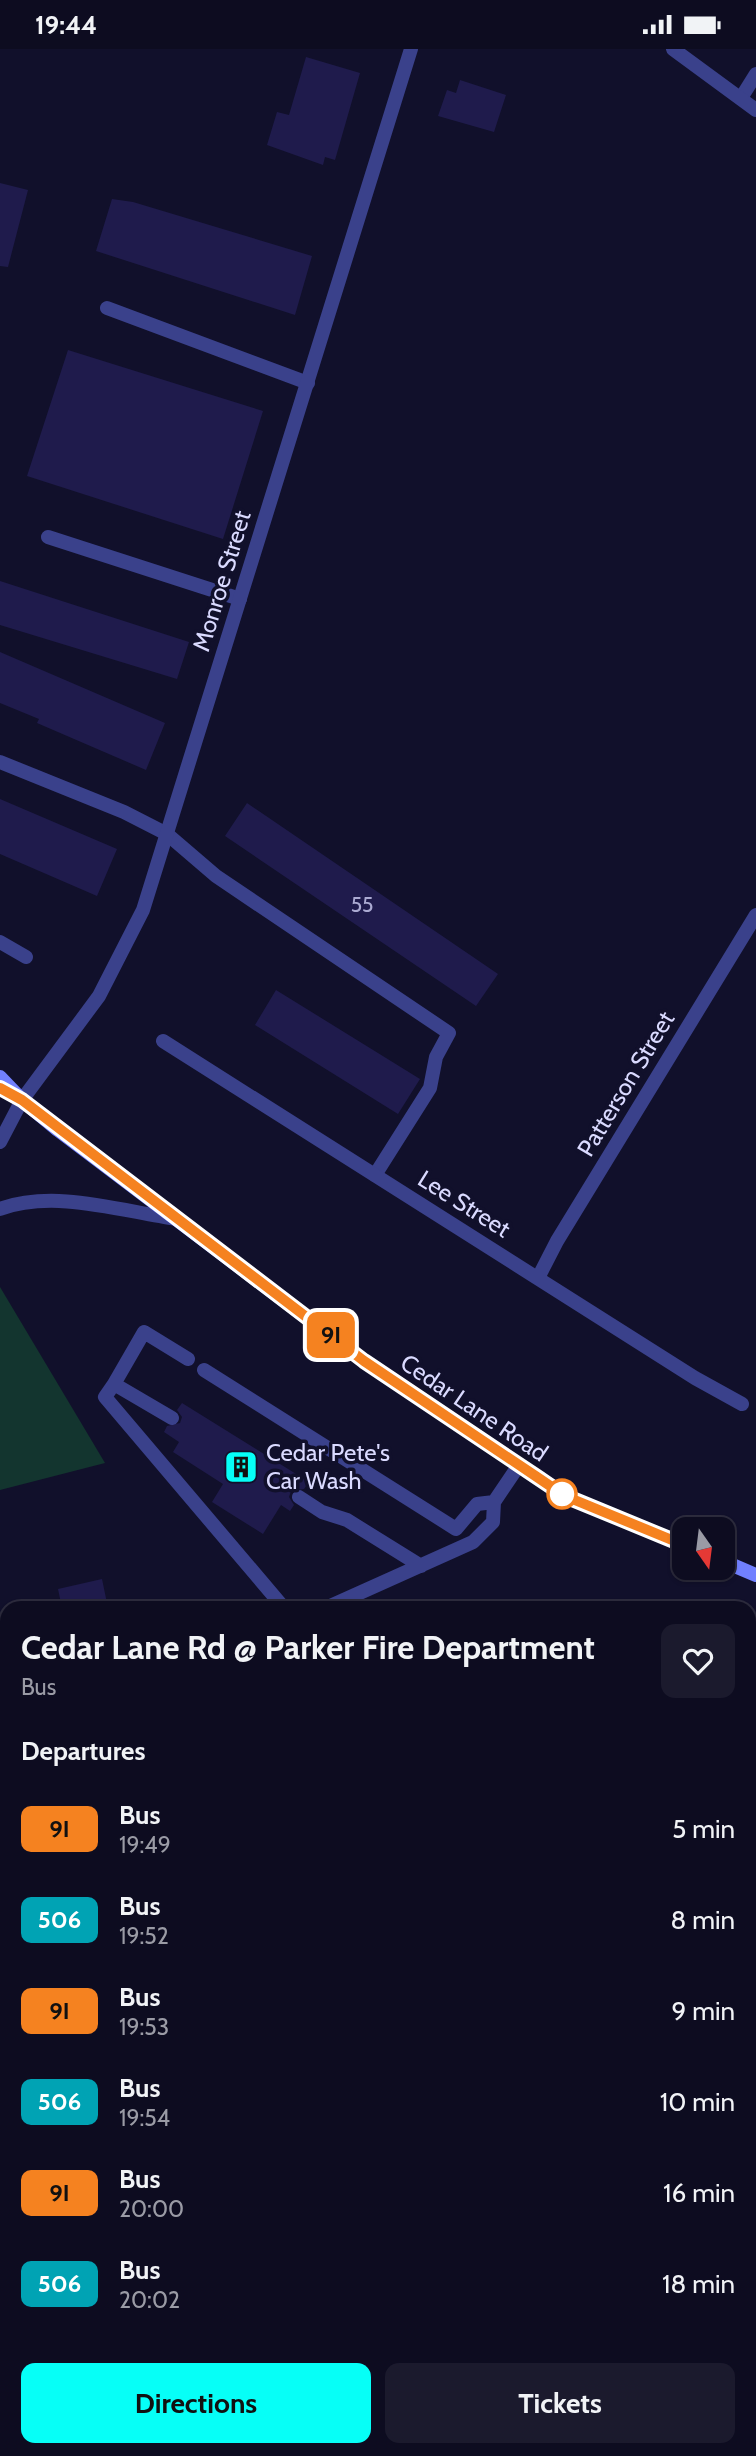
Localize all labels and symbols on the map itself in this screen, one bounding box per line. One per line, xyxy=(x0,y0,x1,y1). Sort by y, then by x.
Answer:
street label: Monroe Street xyxy=(186,507,257,655)
house number: 55 xyxy=(351,892,373,917)
street label: Patterson Street xyxy=(571,1006,680,1162)
street label: Lee Street xyxy=(413,1164,516,1243)
line badge: 9I xyxy=(300,1312,362,1358)
street label: Cedar Lane Road xyxy=(395,1348,553,1467)
place label: Cedar Pete's Car Wash xyxy=(266,1438,390,1495)
building icon: Cedar Pete's Car Wash xyxy=(222,1448,260,1486)
unlabelled marker xyxy=(547,1479,577,1509)
north arrow xyxy=(672,1517,735,1580)

